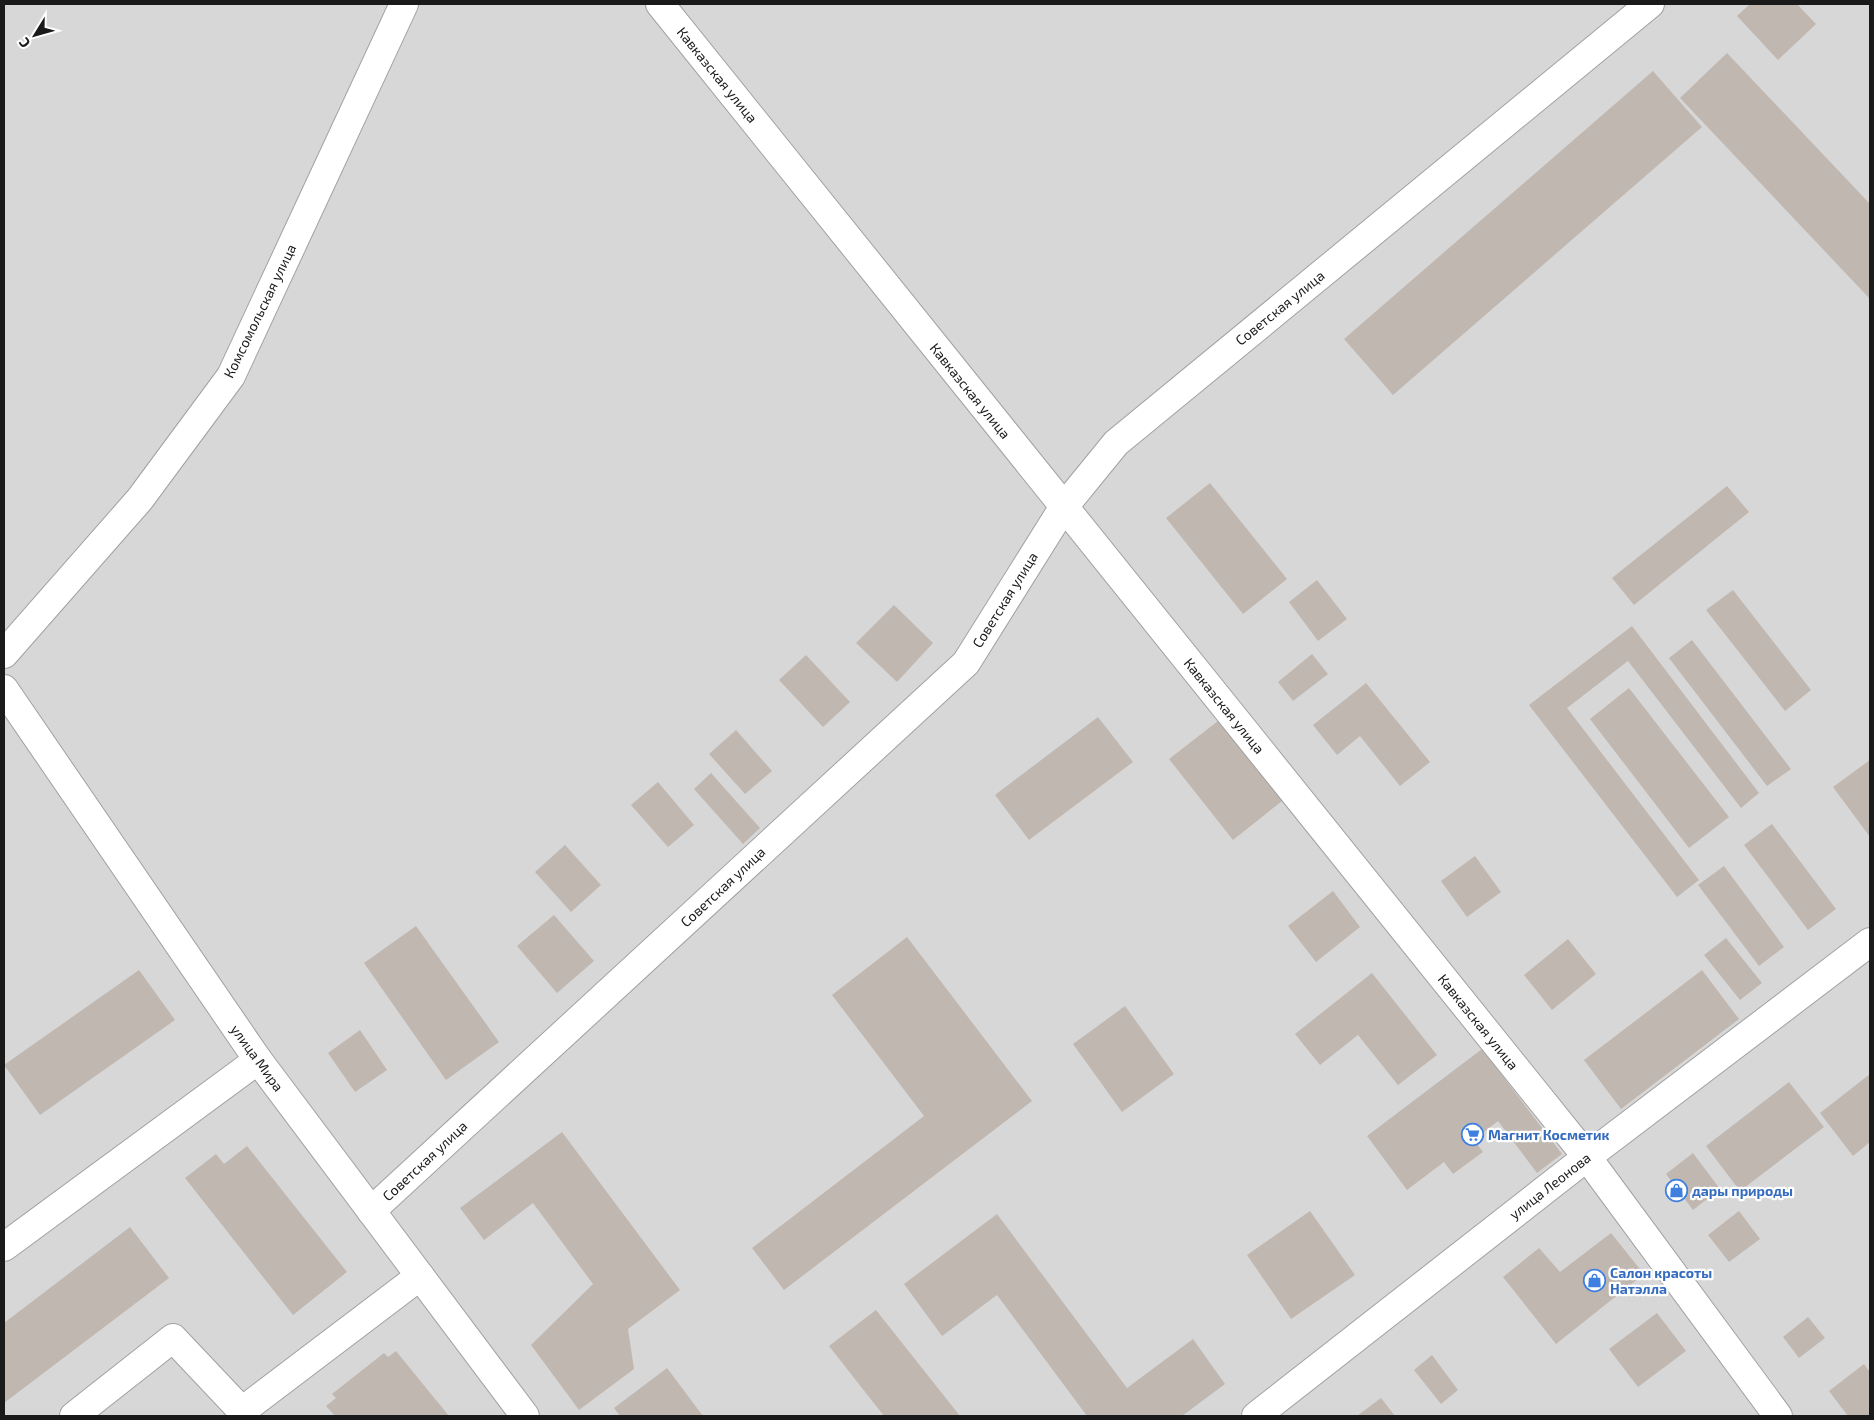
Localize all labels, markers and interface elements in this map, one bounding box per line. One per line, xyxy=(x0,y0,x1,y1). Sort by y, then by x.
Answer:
north arrow xyxy=(10,10,60,60)
street label: Кавказская улица xyxy=(674,23,761,126)
text: С xyxy=(15,35,33,52)
street label: Комсомольская улица xyxy=(220,241,299,381)
street label: Советская улица xyxy=(1232,267,1328,349)
street label: Кавказская улица xyxy=(927,339,1014,442)
street label: Советская улица xyxy=(968,549,1041,651)
street label: Кавказская улица xyxy=(1181,654,1268,757)
street label: Советская улица xyxy=(677,843,769,930)
street label: Кавказская улица xyxy=(1435,970,1522,1073)
street label: улица Мира xyxy=(227,1021,287,1095)
street label: Советская улица xyxy=(379,1117,471,1204)
supermarket icon: Магнит Косметик xyxy=(1460,1123,1484,1147)
place label: Магнит Косметик xyxy=(1488,1126,1609,1143)
street label: улица Леонова xyxy=(1506,1149,1594,1223)
shop icon: дары природы xyxy=(1664,1179,1688,1203)
place label: дары природы xyxy=(1692,1182,1793,1199)
place label: Салон красоты Натэлла xyxy=(1610,1264,1712,1297)
shop icon: Салон красоты Натэлла xyxy=(1582,1269,1606,1293)

